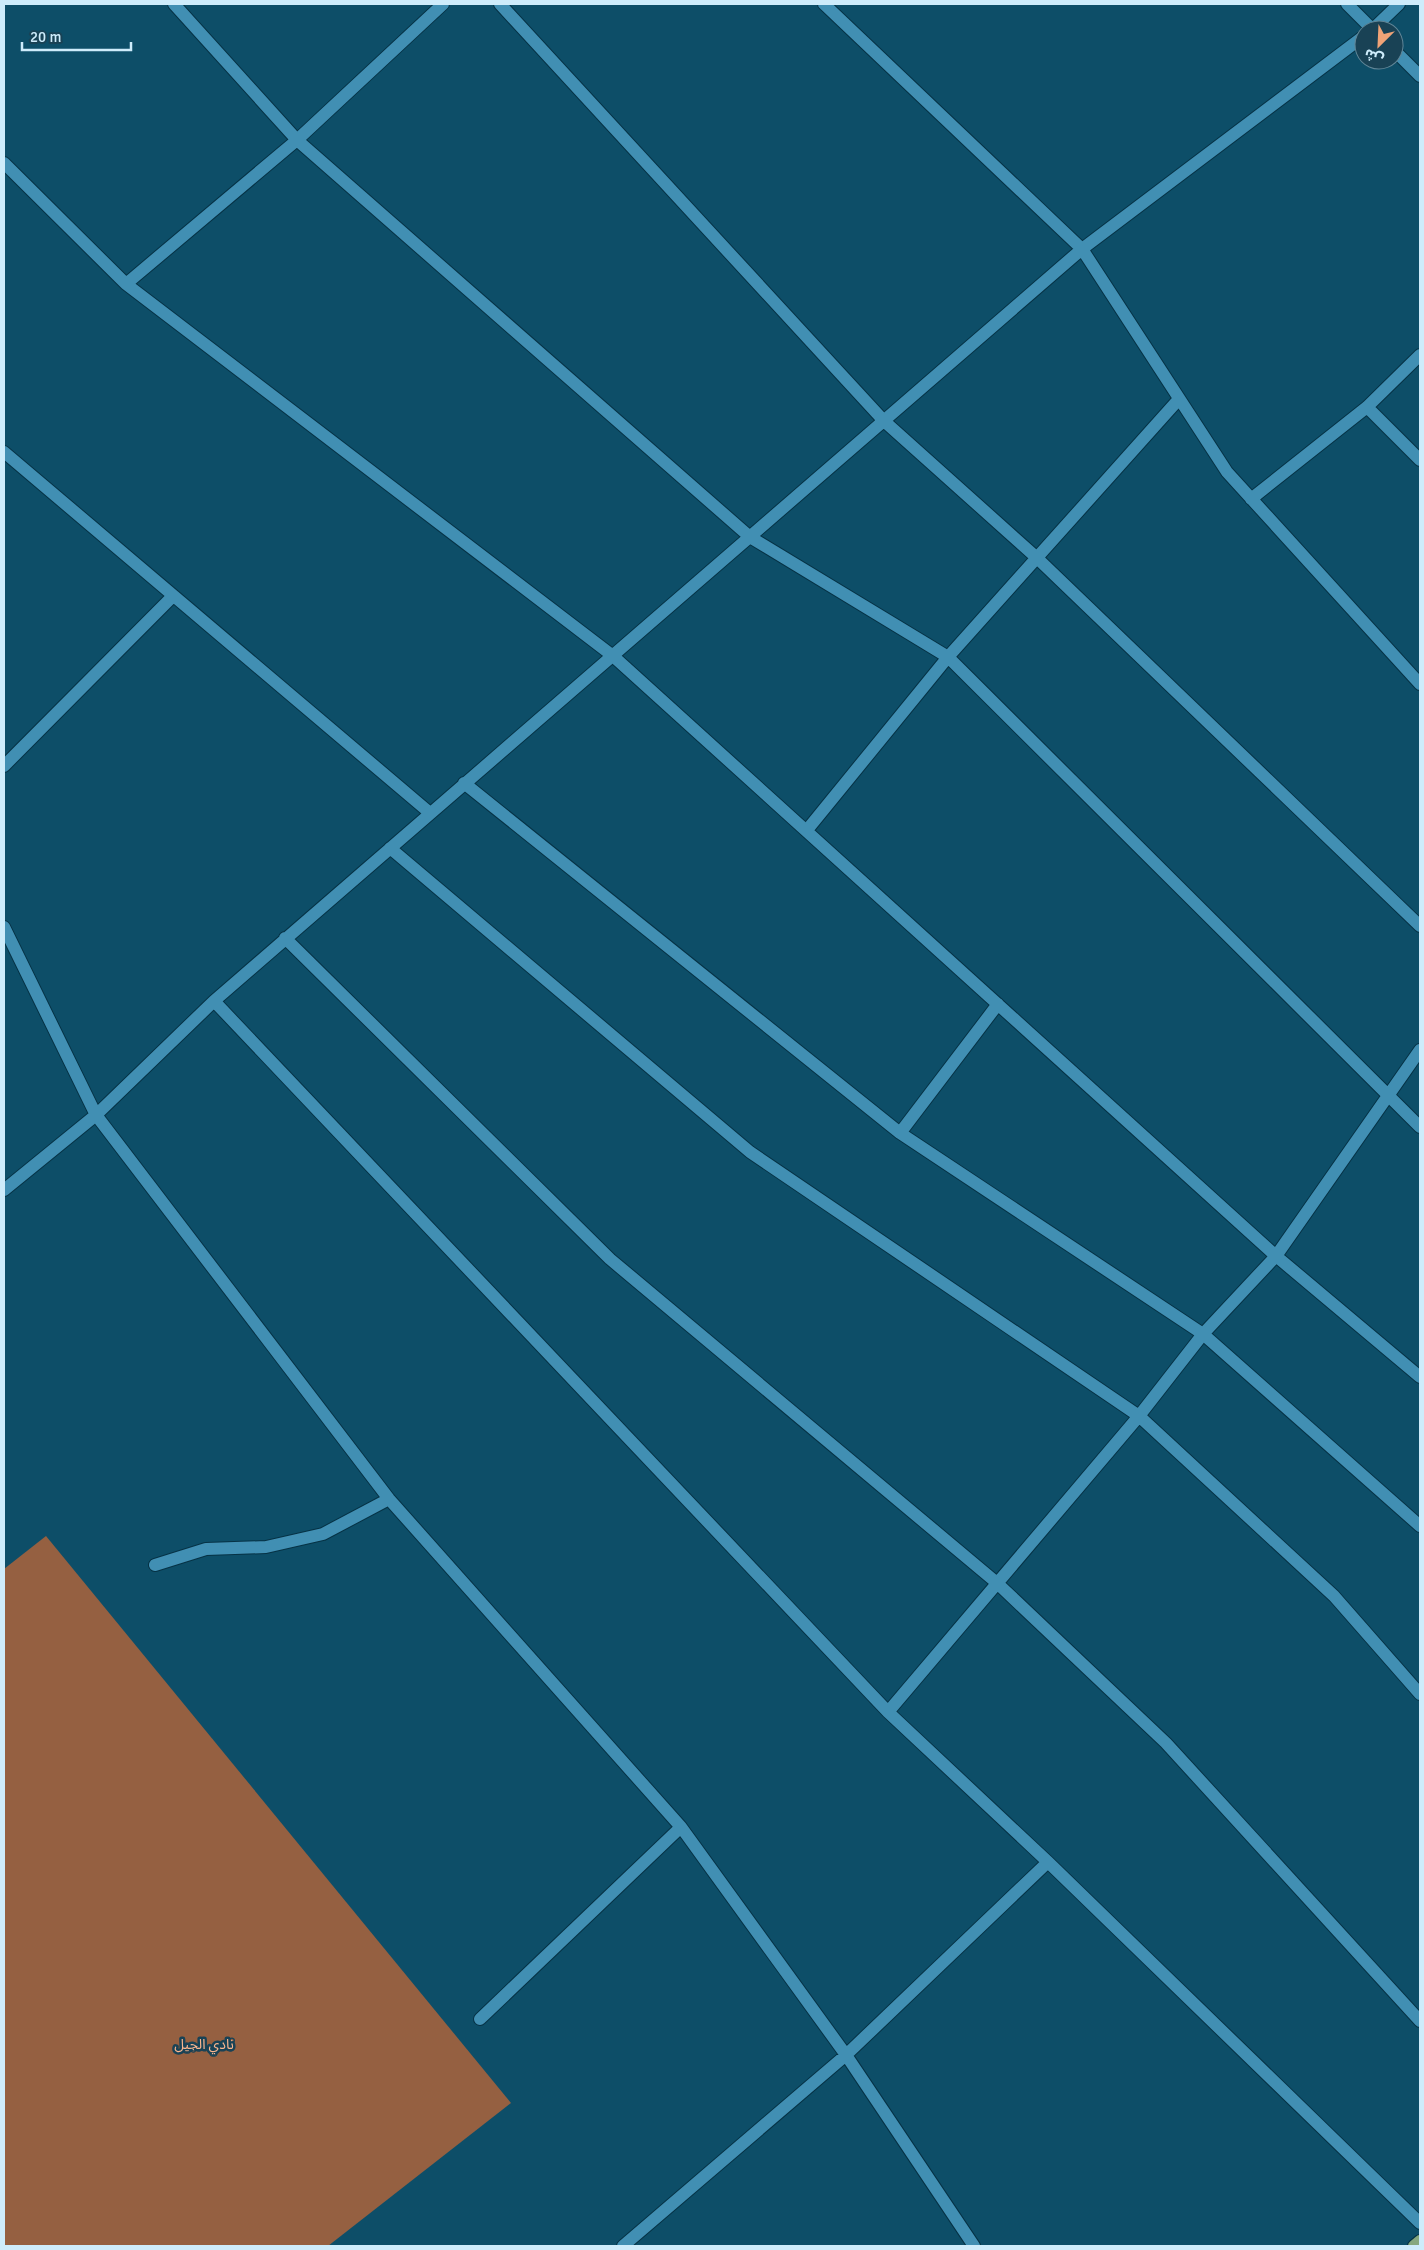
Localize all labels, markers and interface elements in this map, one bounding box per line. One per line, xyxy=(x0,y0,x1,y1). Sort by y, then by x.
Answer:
scale bar xyxy=(22,20,131,52)
north arrow xyxy=(1354,20,1404,70)
text: 20 m xyxy=(30,28,61,46)
text: ش xyxy=(1362,45,1386,68)
park label: نادي الجيل xyxy=(174,2036,234,2055)

